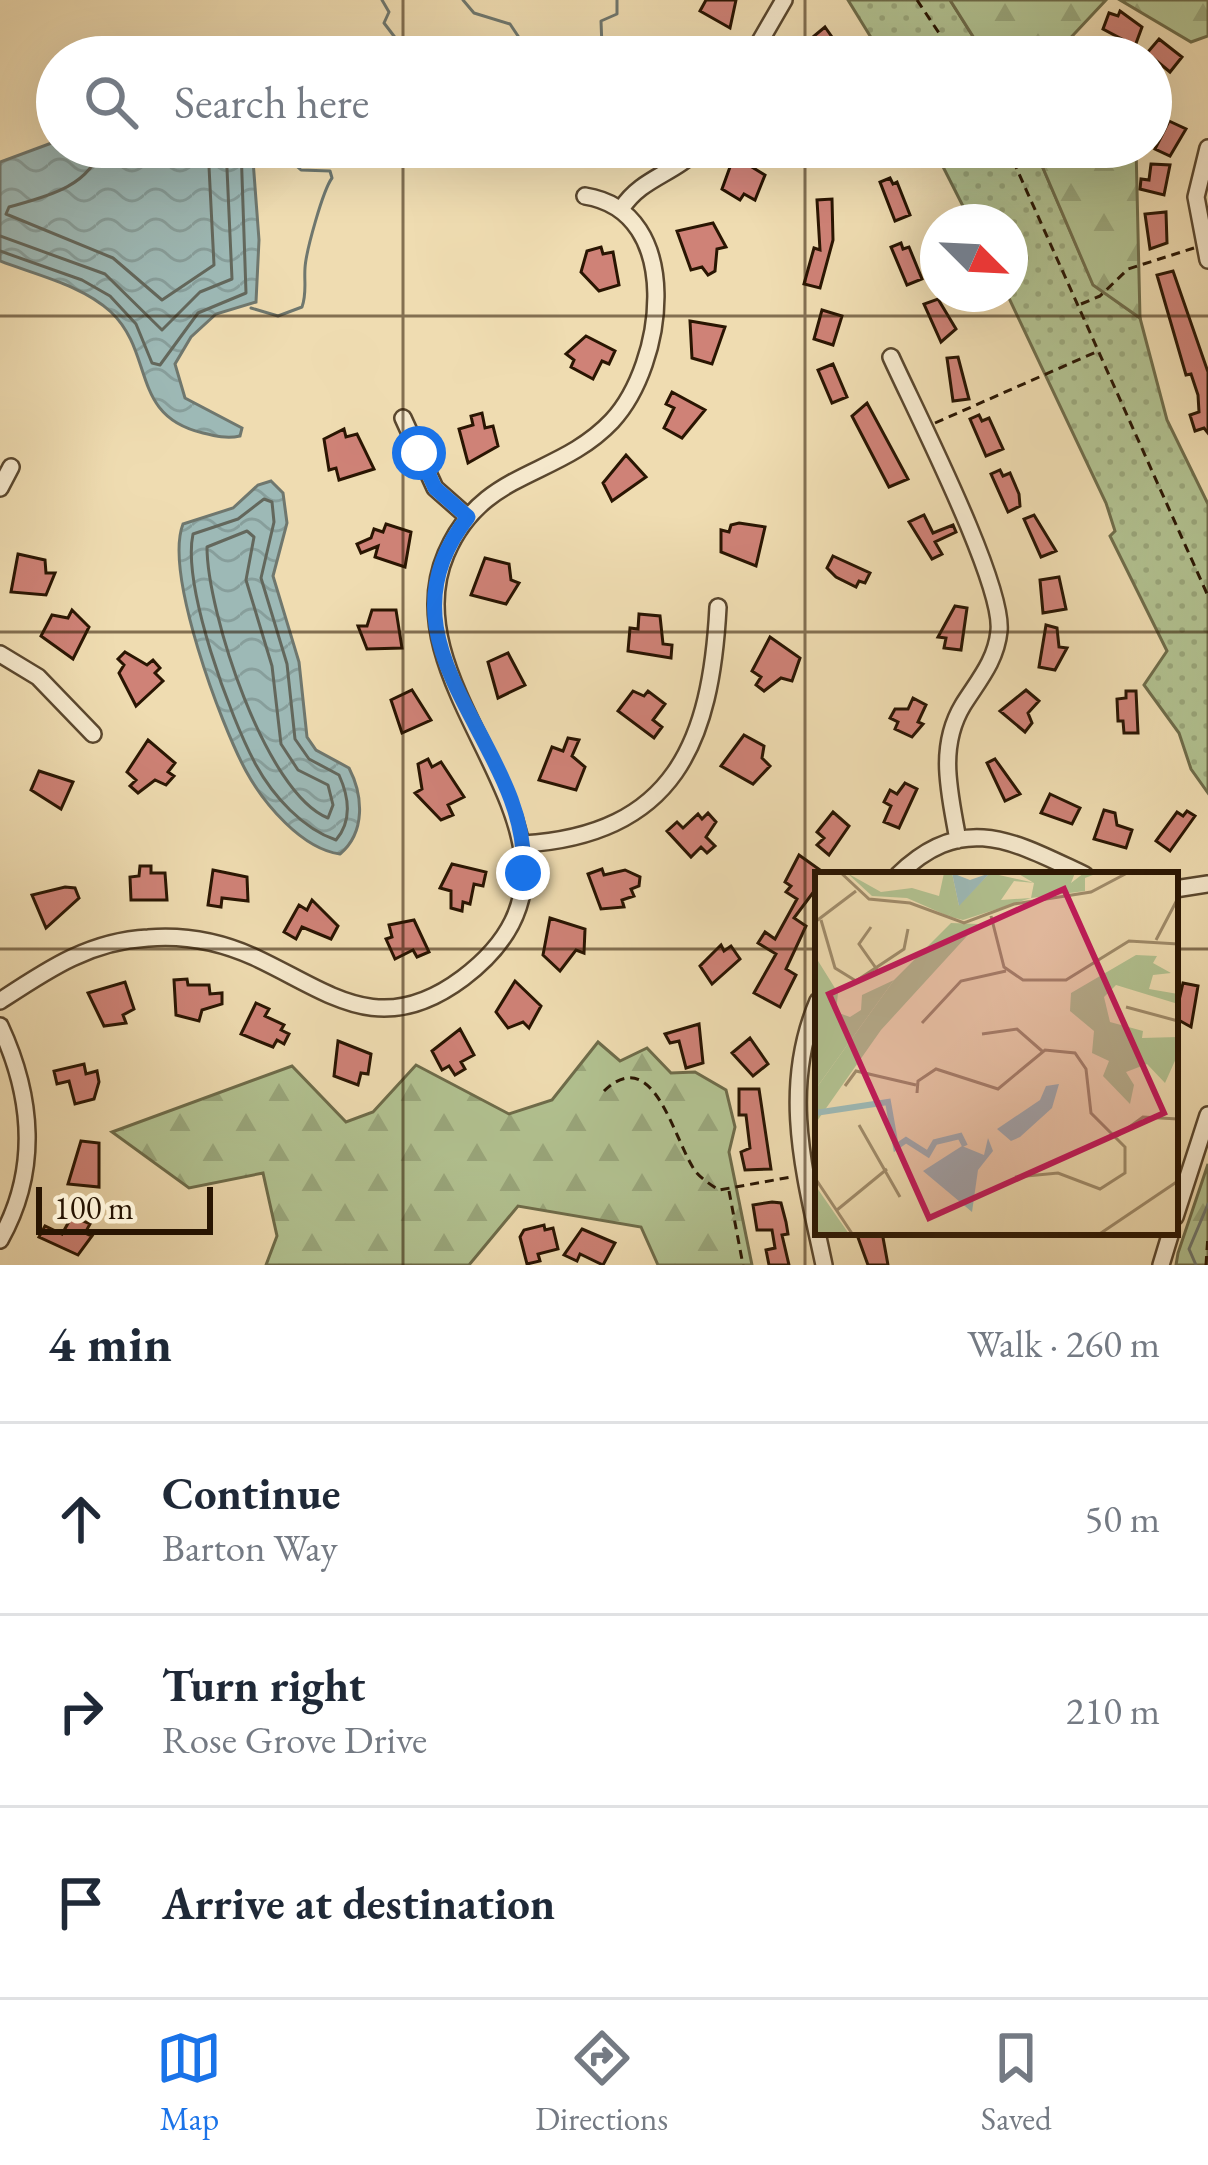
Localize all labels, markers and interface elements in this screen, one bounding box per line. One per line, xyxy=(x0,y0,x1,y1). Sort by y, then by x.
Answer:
search box xyxy=(36,36,1172,168)
icon: search xyxy=(78,69,144,135)
text: Search here xyxy=(174,73,369,131)
north arrow xyxy=(920,204,1028,312)
route start xyxy=(392,426,446,480)
route end xyxy=(496,846,550,900)
inset map xyxy=(815,872,1178,1235)
scale bar xyxy=(36,1181,213,1234)
text: 100 m xyxy=(54,1186,134,1229)
text: 4 min xyxy=(48,1310,172,1376)
text: Walk · 260 m xyxy=(967,1318,1160,1369)
text: Continue xyxy=(162,1464,340,1522)
icon: ahead xyxy=(48,1486,114,1552)
text: 50 m xyxy=(1084,1493,1160,1544)
text: Barton Way xyxy=(162,1522,338,1573)
text: Turn right xyxy=(162,1656,365,1714)
icon: right xyxy=(48,1678,114,1744)
text: 210 m xyxy=(1066,1685,1160,1736)
text: Rose Grove Drive xyxy=(162,1714,427,1765)
icon: arrive xyxy=(48,1870,114,1936)
text: Arrive at destination xyxy=(162,1874,555,1932)
tab: Map xyxy=(156,2025,222,2140)
tab: Directions xyxy=(535,2025,668,2140)
tab: Saved xyxy=(981,2025,1052,2140)

